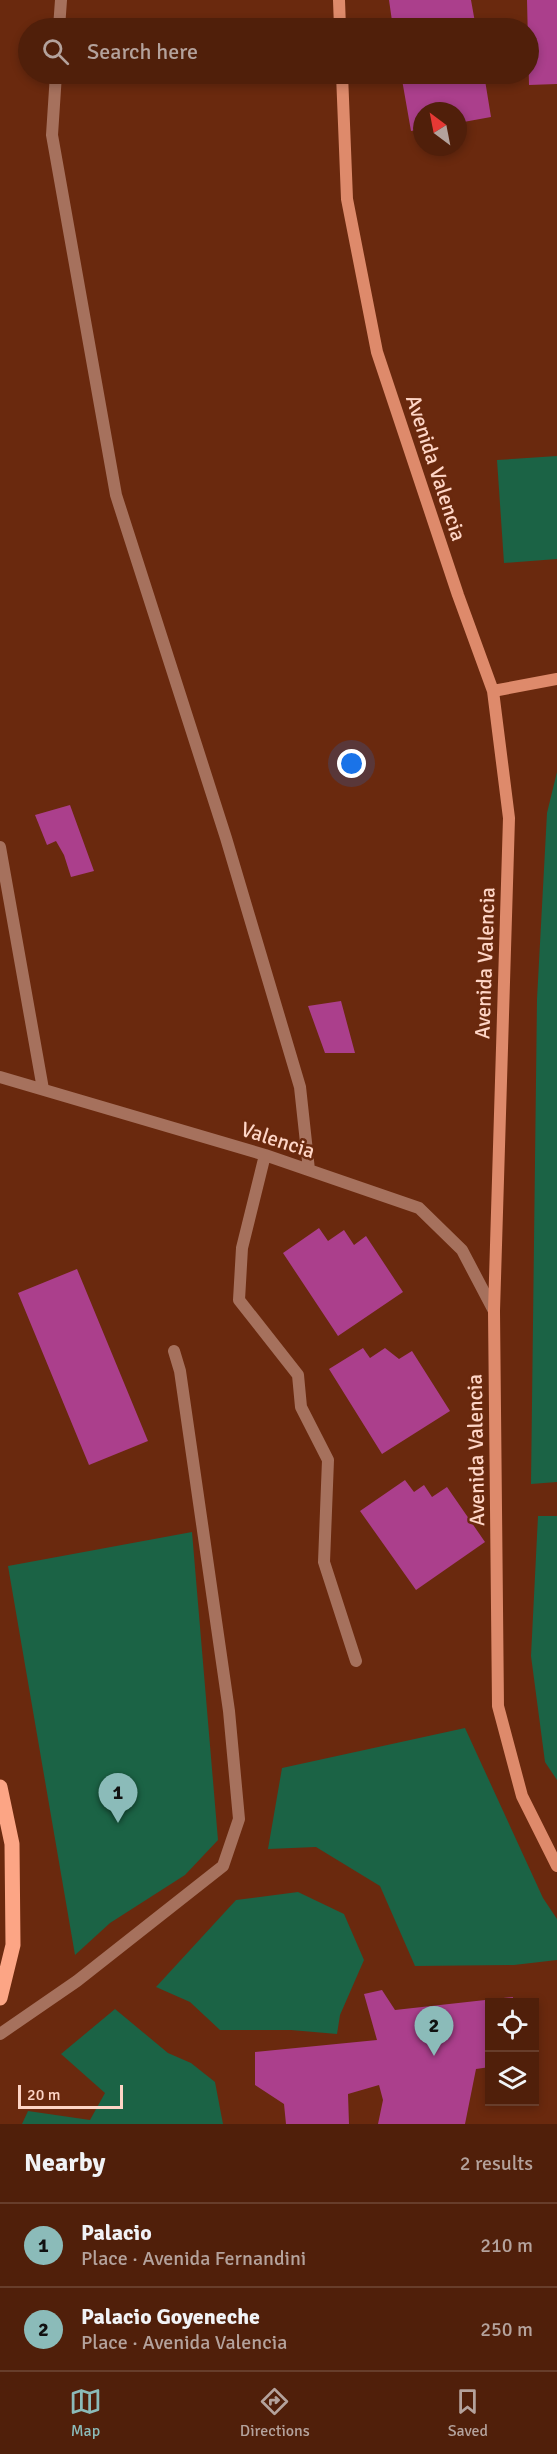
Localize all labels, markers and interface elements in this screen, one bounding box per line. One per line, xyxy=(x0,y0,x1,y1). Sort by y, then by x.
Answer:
search box xyxy=(18,18,539,84)
icon: search xyxy=(39,35,72,68)
text: Search here xyxy=(87,38,198,65)
north arrow xyxy=(413,102,467,156)
street label: Avenida Valencia xyxy=(400,392,472,544)
your location xyxy=(337,749,366,778)
street label: Avenida Valencia xyxy=(469,887,501,1039)
street label: Valencia xyxy=(238,1116,318,1164)
street label: Avenida Valencia xyxy=(462,1374,490,1526)
pin: 1 xyxy=(98,1774,138,1823)
map controls xyxy=(485,1998,539,2106)
button: locate xyxy=(485,1998,539,2052)
pin: 2 xyxy=(414,2006,454,2056)
button: layers xyxy=(485,2052,539,2106)
scale bar xyxy=(18,2082,123,2110)
text: 20 m xyxy=(27,2085,61,2105)
text: Nearby xyxy=(24,2147,105,2179)
text: 2 results xyxy=(460,2151,533,2176)
text: Palacio xyxy=(81,2219,152,2246)
text: 1 xyxy=(38,2233,49,2258)
text: 210 m xyxy=(480,2233,533,2258)
text: Place · Avenida Fernandini xyxy=(81,2246,306,2271)
text: Palacio Goyeneche xyxy=(81,2303,260,2330)
text: 2 xyxy=(38,2317,49,2342)
text: 250 m xyxy=(480,2317,533,2342)
text: Place · Avenida Valencia xyxy=(81,2330,287,2355)
tab: Map xyxy=(69,2385,102,2441)
tab: Directions xyxy=(240,2385,310,2441)
tab: Saved xyxy=(448,2385,488,2441)

